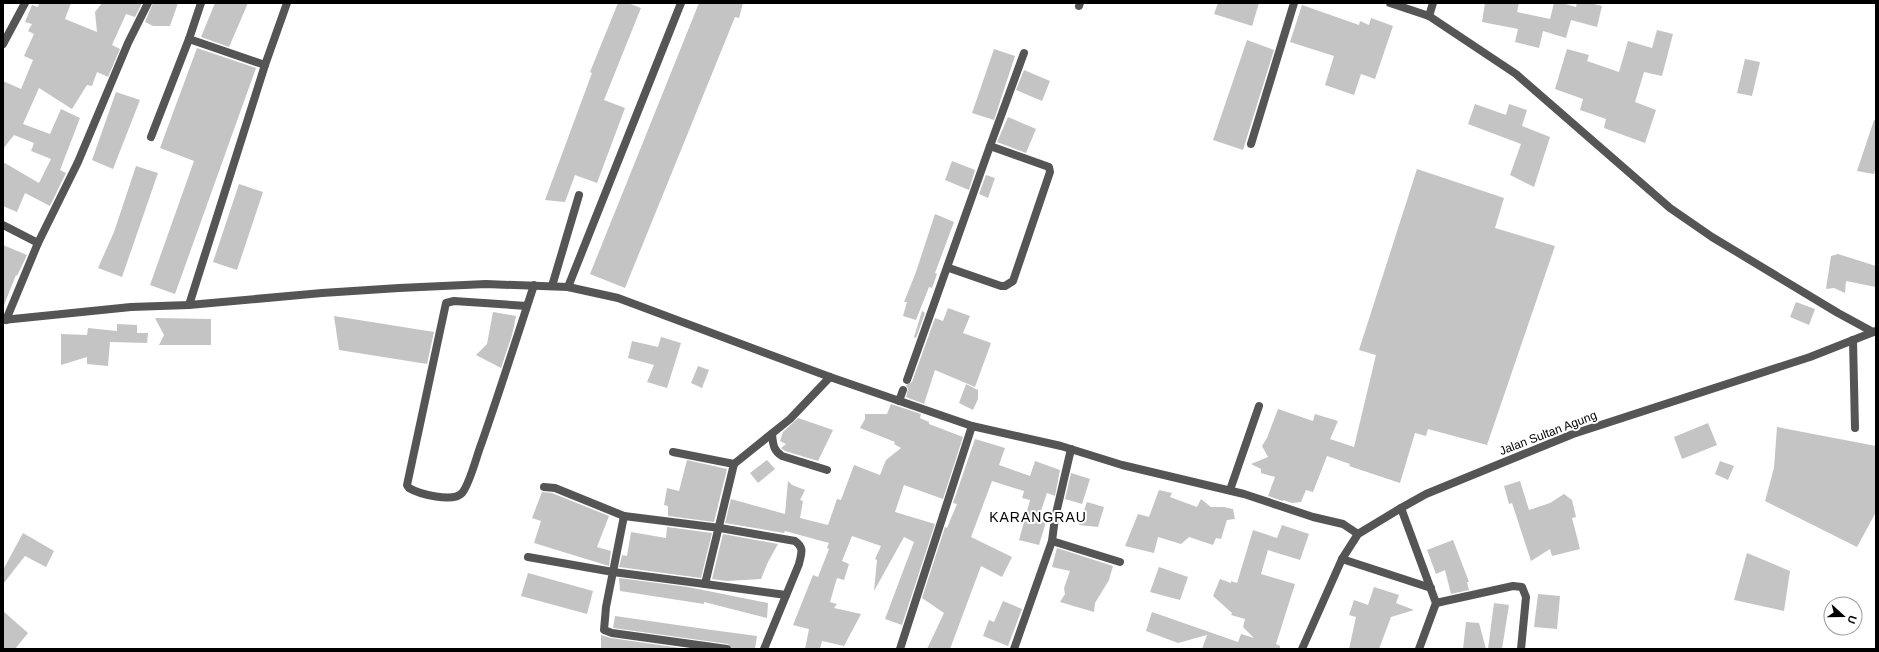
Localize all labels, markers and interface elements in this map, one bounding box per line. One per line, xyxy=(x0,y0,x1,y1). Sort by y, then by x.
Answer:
street label: Jalan Sultan Agung xyxy=(1497,408,1599,458)
district label: KARANGRAU xyxy=(989,509,1087,525)
north arrow xyxy=(1823,596,1863,636)
text: U xyxy=(1845,614,1859,625)

